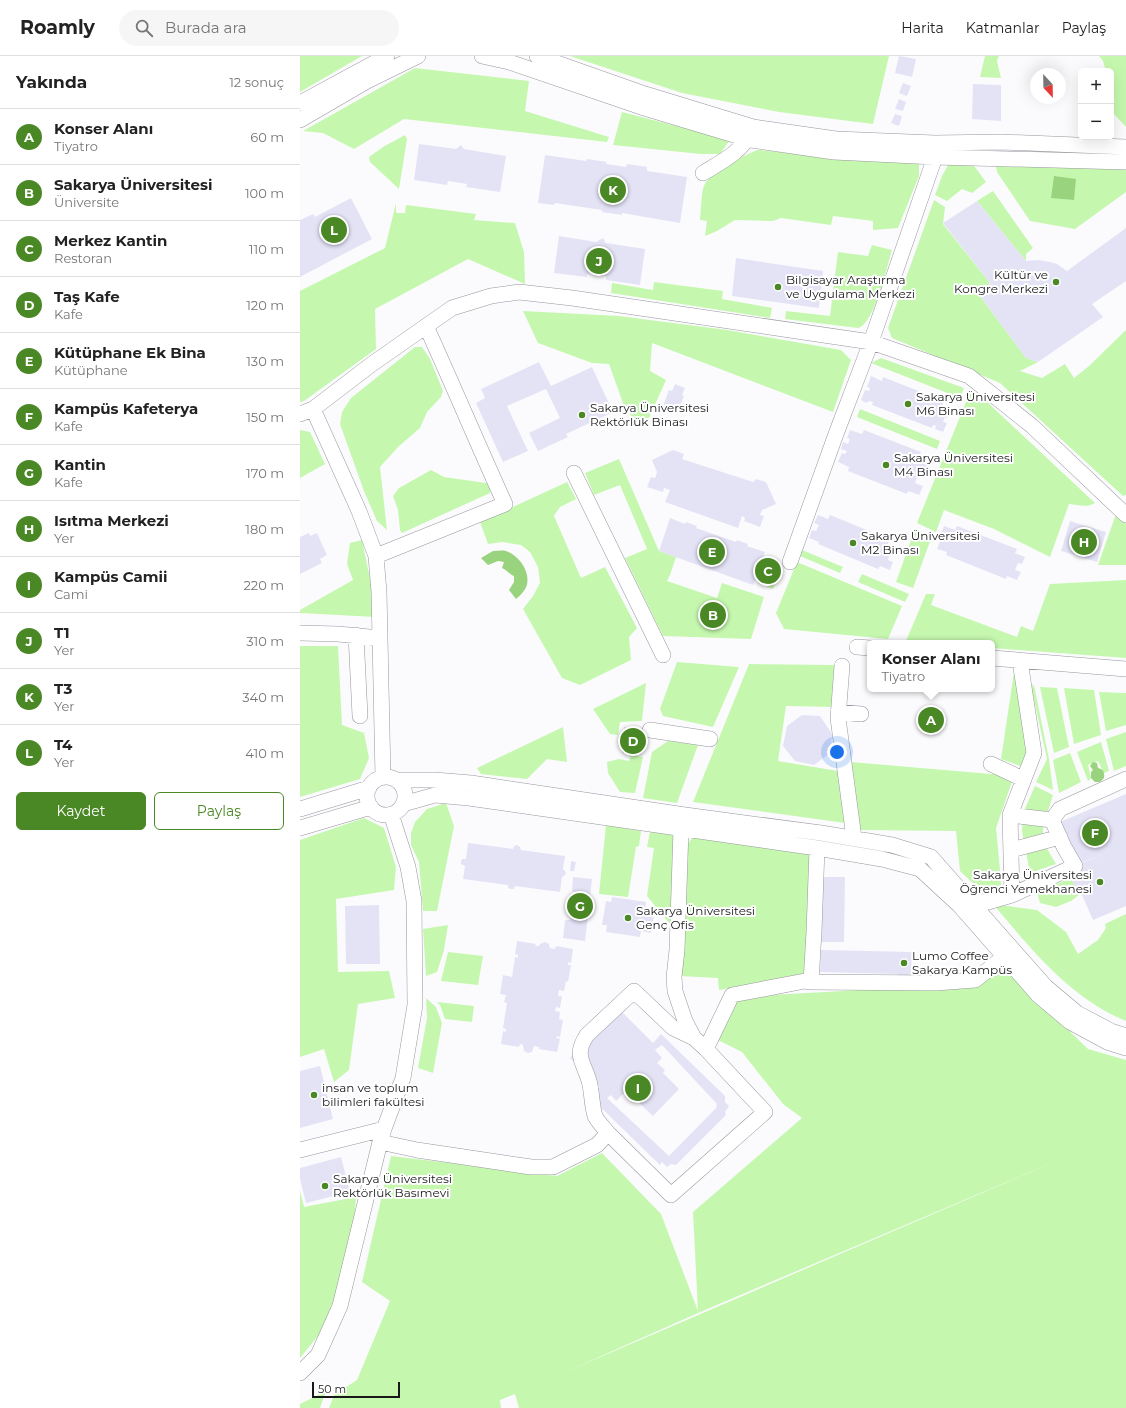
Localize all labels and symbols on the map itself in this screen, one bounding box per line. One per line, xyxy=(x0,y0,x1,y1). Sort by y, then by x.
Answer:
north arrow xyxy=(1030,68,1066,104)
pin: K xyxy=(600,175,626,205)
pin: L xyxy=(321,215,347,245)
pin: J xyxy=(586,246,612,276)
place label: Kültür ve Kongre Merkezi xyxy=(954,267,1048,296)
place label: Bilgisayar Araştırma ve Uygulama Merkezi xyxy=(786,272,915,301)
marker: Kültür ve Kongre Merkezi xyxy=(1051,277,1061,287)
marker: Bilgisayar Araştırma ve Uygulama Merkezi xyxy=(773,282,783,292)
place label: Sakarya Üniversitesi M6 Binası xyxy=(916,389,1035,418)
marker: Sakarya Üniversitesi M6 Binası xyxy=(903,399,913,409)
place label: Sakarya Üniversitesi Rektörlük Binası xyxy=(590,400,709,429)
marker: Sakarya Üniversitesi Rektörlük Binası xyxy=(577,410,587,420)
place label: Sakarya Üniversitesi M4 Binası xyxy=(894,450,1013,479)
marker: Sakarya Üniversitesi M4 Binası xyxy=(881,460,891,470)
pin: H xyxy=(1071,527,1097,557)
place label: Sakarya Üniversitesi M2 Binası xyxy=(861,528,980,557)
pin: E xyxy=(699,537,725,567)
marker: Sakarya Üniversitesi M2 Binası xyxy=(848,538,858,548)
pin: C xyxy=(755,556,781,586)
pin: B xyxy=(700,600,726,630)
pin: A xyxy=(918,705,944,735)
pin: D xyxy=(620,726,646,756)
your location xyxy=(827,742,847,762)
pin: F xyxy=(1082,818,1108,848)
place label: Sakarya Üniversitesi Öğrenci Yemekhanesi xyxy=(960,867,1092,896)
marker: Sakarya Üniversitesi Öğrenci Yemekhanesi xyxy=(1095,877,1105,887)
pin: G xyxy=(567,891,593,921)
place label: Sakarya Üniversitesi Genç Ofis xyxy=(636,903,755,932)
marker: Sakarya Üniversitesi Genç Ofis xyxy=(623,913,633,923)
place label: Lumo Coffee Sakarya Kampüs xyxy=(912,948,1012,977)
marker: Lumo Coffee Sakarya Kampüs xyxy=(899,958,909,968)
pin: I xyxy=(625,1073,651,1103)
place label: insan ve toplum bilimleri fakültesi xyxy=(322,1080,424,1109)
marker: insan ve toplum bilimleri fakültesi xyxy=(309,1090,319,1100)
place label: Sakarya Üniversitesi Rektörlük Basımevi xyxy=(333,1171,452,1200)
marker: Sakarya Üniversitesi Rektörlük Basımevi xyxy=(320,1181,330,1191)
scale bar xyxy=(312,1380,400,1399)

